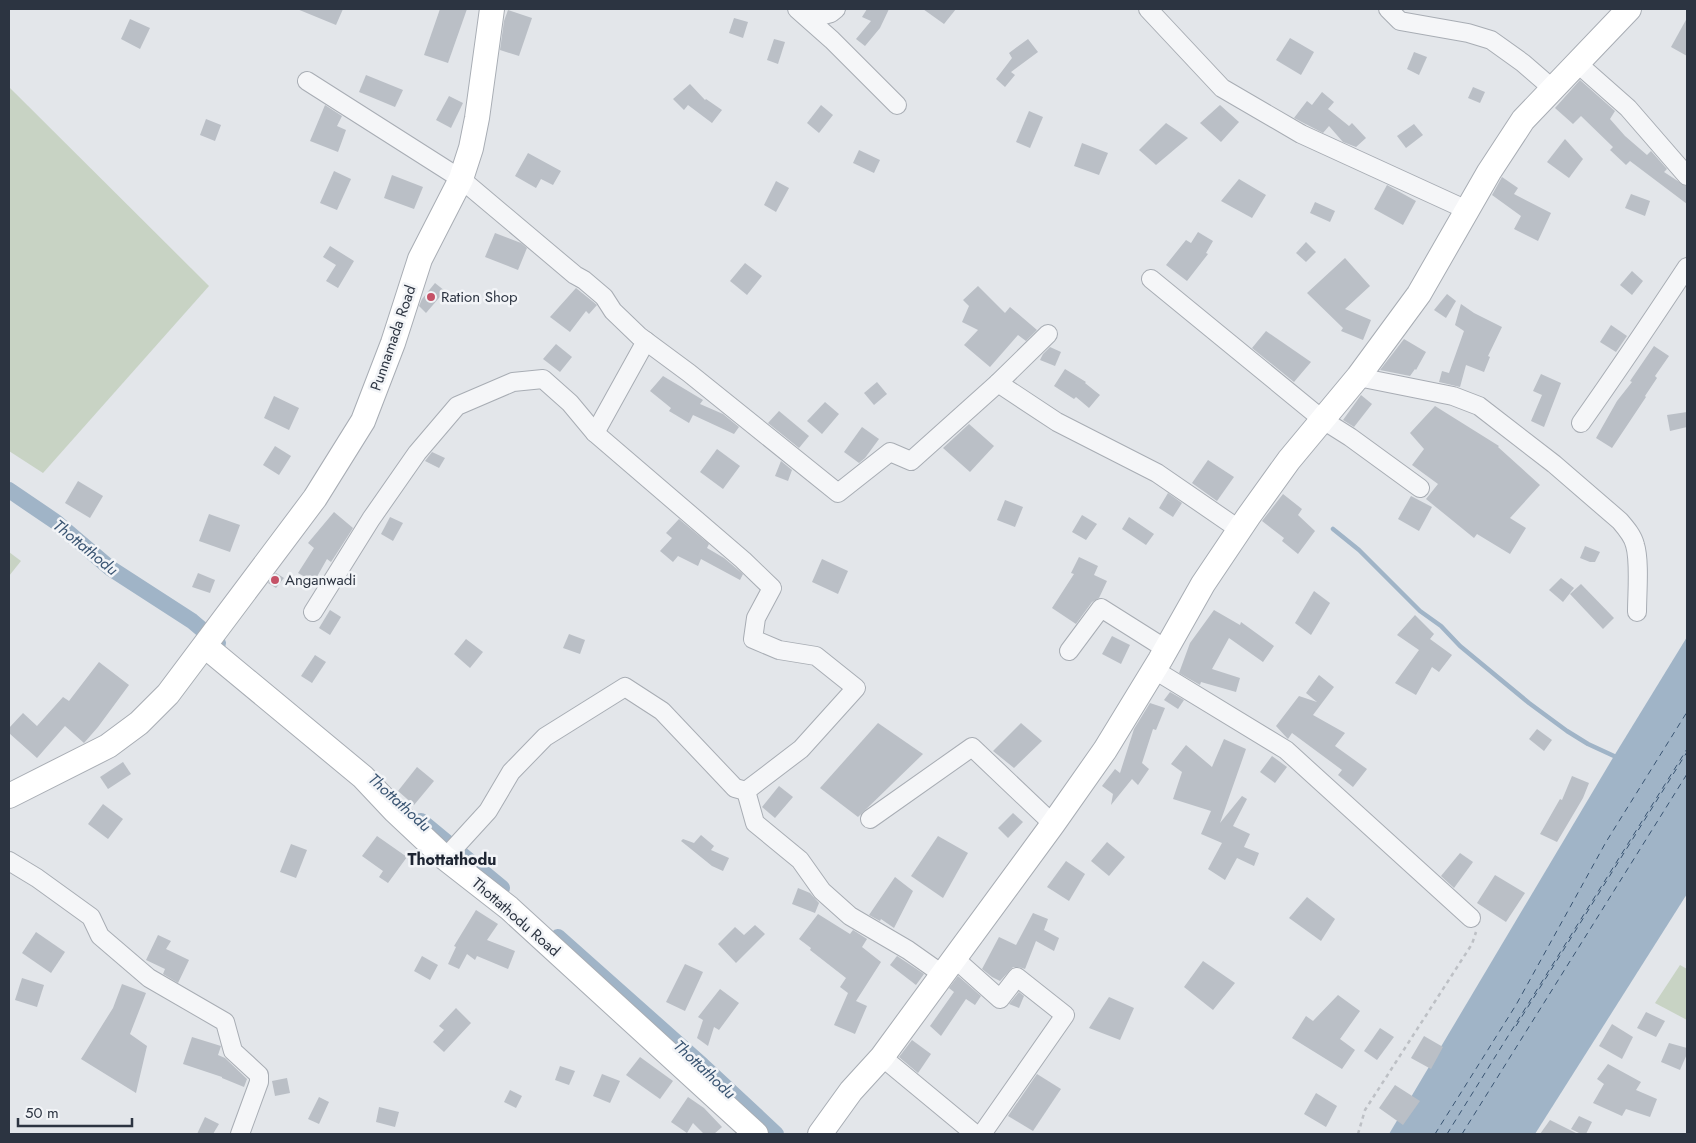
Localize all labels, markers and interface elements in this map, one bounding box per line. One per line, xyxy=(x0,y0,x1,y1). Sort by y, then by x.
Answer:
street label: Punnamada Road xyxy=(365,282,421,394)
place label: Ration Shop xyxy=(441,286,518,308)
marker: Ration Shop xyxy=(425,291,437,303)
water label: Thottathodu xyxy=(48,514,123,581)
place label: Anganwadi xyxy=(285,569,356,591)
marker: Anganwadi xyxy=(269,574,281,586)
water label: Thottathodu xyxy=(363,768,436,837)
district label: Thottathodu xyxy=(407,848,497,871)
street label: Thottathodu Road xyxy=(467,872,565,962)
water label: Thottathodu xyxy=(668,1035,741,1104)
scale bar xyxy=(18,1096,131,1128)
text: 50 m xyxy=(25,1102,59,1124)

